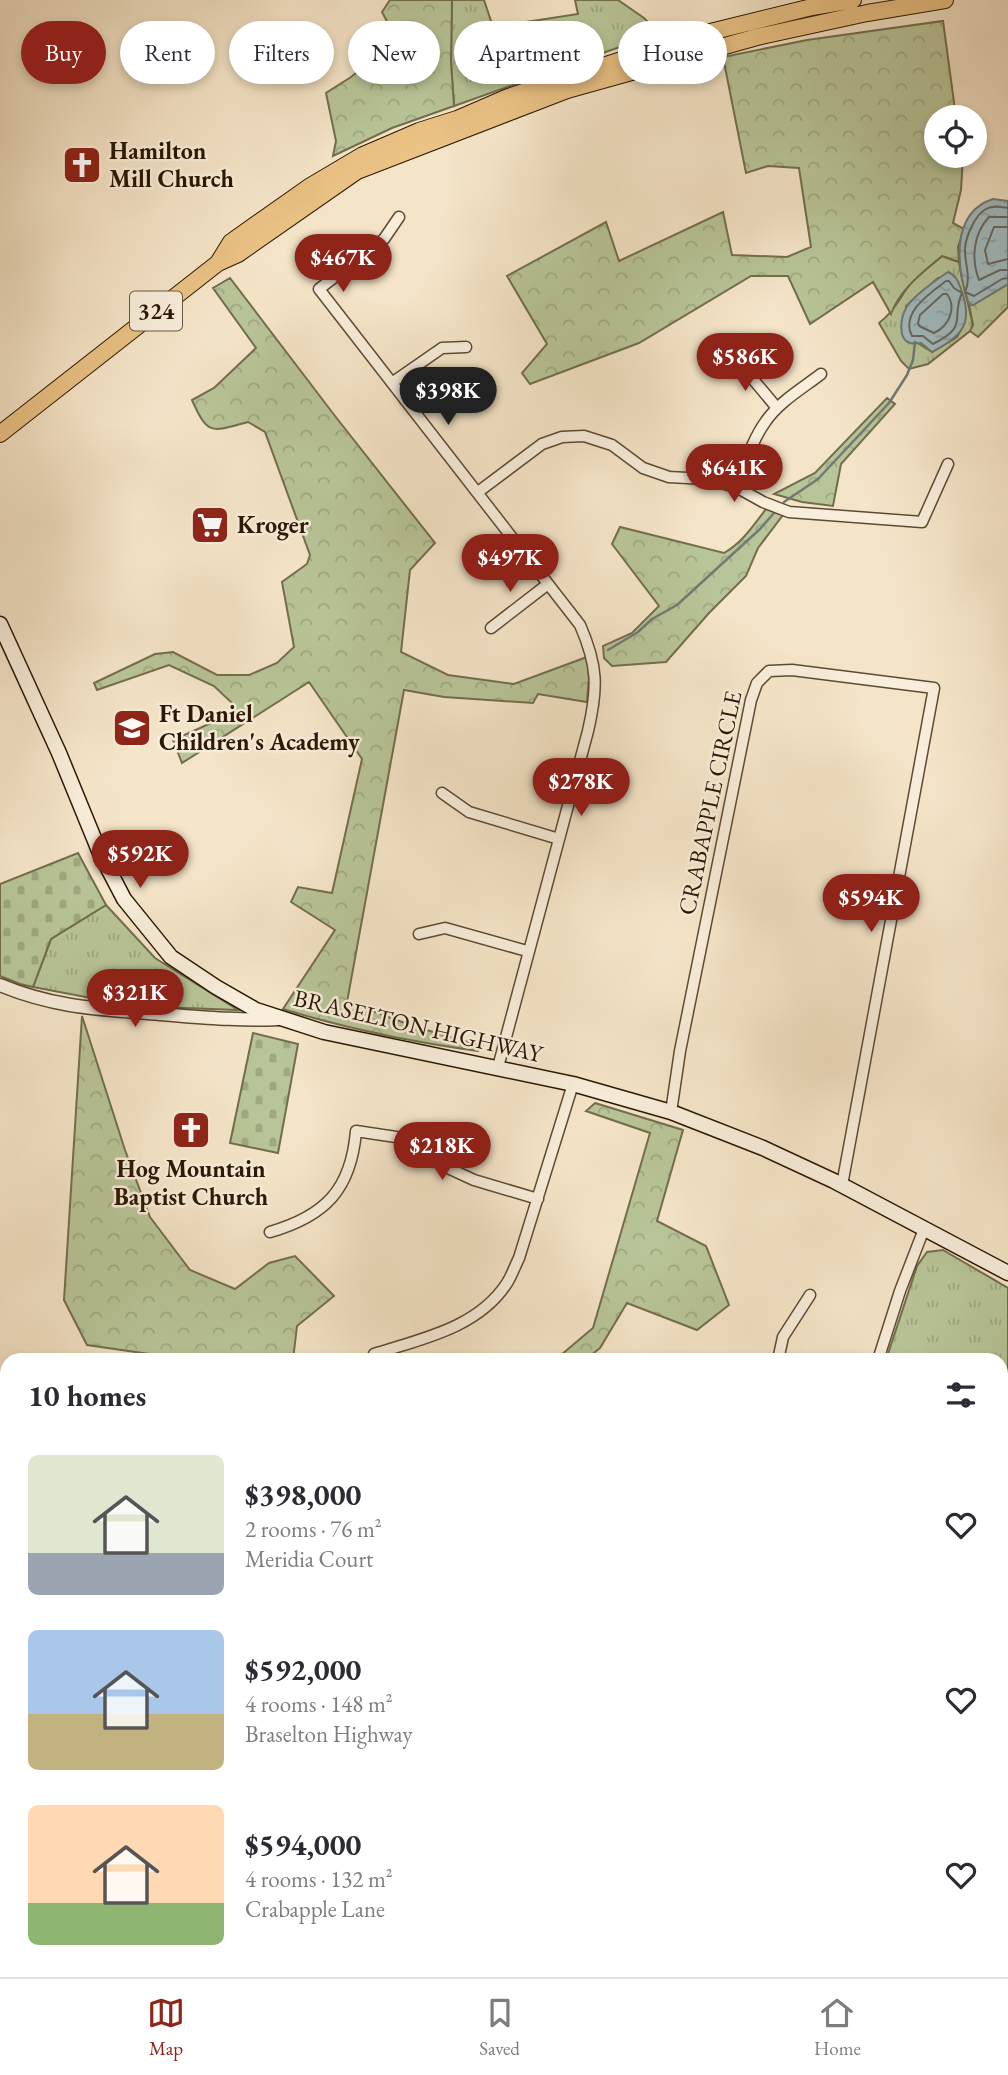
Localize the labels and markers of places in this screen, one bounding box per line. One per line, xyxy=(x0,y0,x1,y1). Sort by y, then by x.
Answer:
place label: Hamilton Mill Church xyxy=(109,135,234,194)
church icon: Hamilton Mill Church xyxy=(61,144,103,186)
pin: $467K xyxy=(294,234,392,294)
pin: $586K xyxy=(696,334,794,393)
pin: $398K xyxy=(399,368,497,427)
pin: $641K xyxy=(685,444,783,504)
supermarket icon: Kroger xyxy=(189,504,231,546)
place label: Kroger xyxy=(237,509,309,541)
pin: $497K xyxy=(461,534,559,594)
place label: Ft Daniel Children's Academy xyxy=(159,698,360,758)
school or university icon: Ft Daniel Children's Academy xyxy=(111,707,153,749)
pin: $278K xyxy=(532,758,630,818)
pin: $592K xyxy=(91,830,189,890)
pin: $594K xyxy=(822,874,920,934)
pin: $321K xyxy=(86,970,184,1029)
church icon: Hog Mountain Baptist Church xyxy=(170,1109,212,1151)
pin: $218K xyxy=(393,1122,491,1182)
place label: Hog Mountain Baptist Church xyxy=(114,1153,269,1212)

